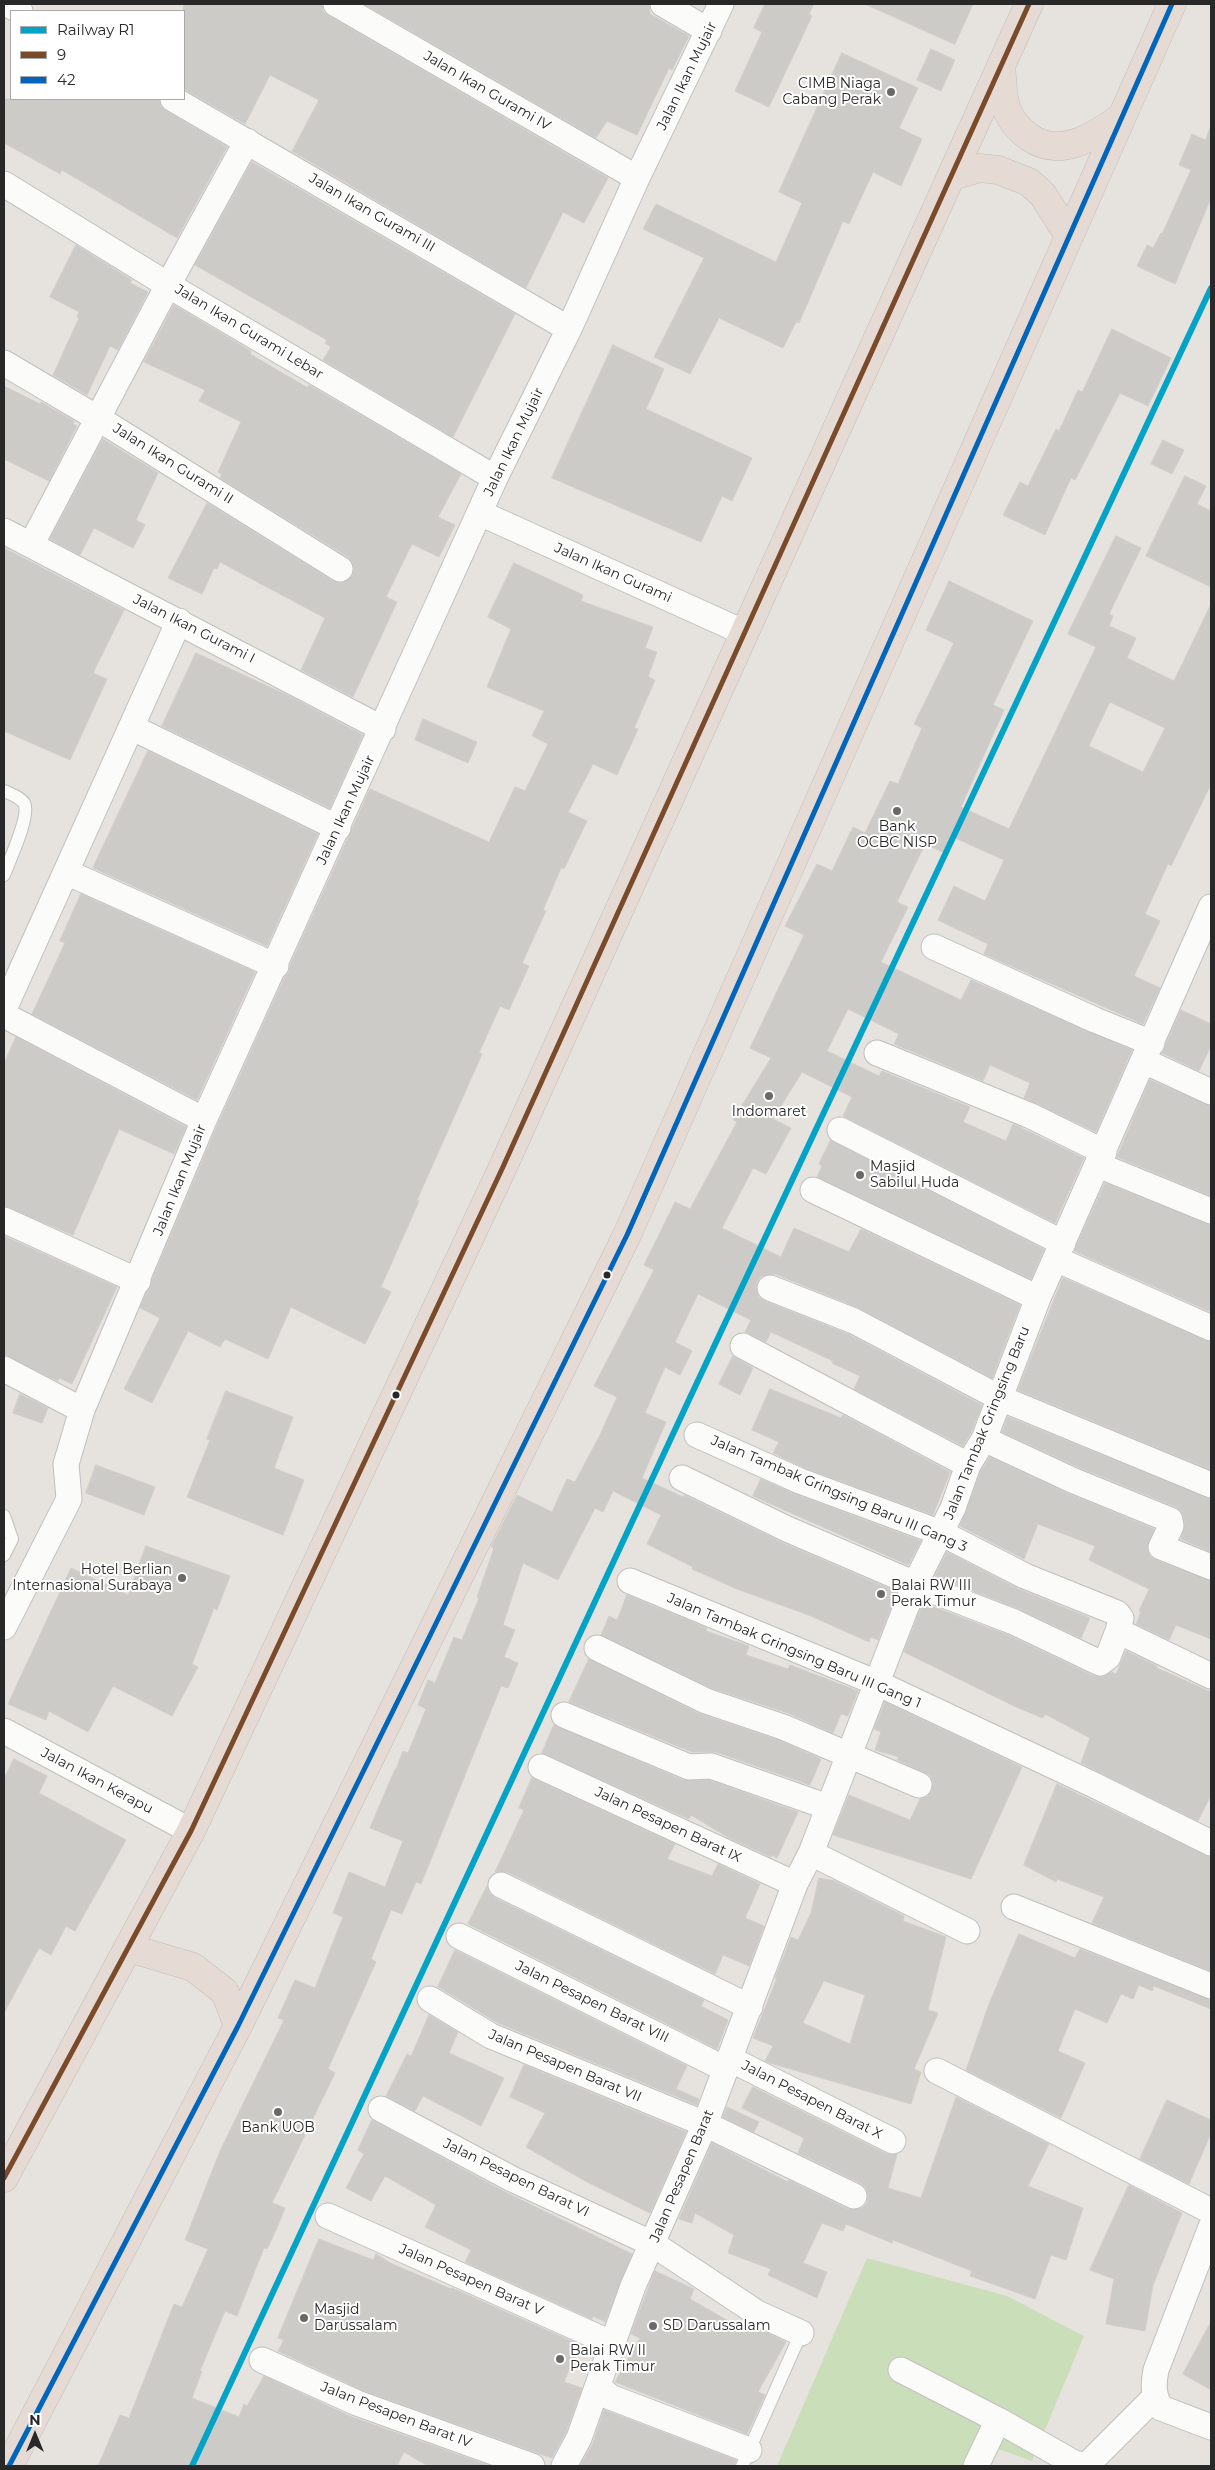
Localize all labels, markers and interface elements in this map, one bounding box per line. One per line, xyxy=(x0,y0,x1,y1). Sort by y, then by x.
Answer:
legend xyxy=(10,10,185,100)
street label: Jalan Ikan Mujair xyxy=(653,19,721,133)
text: Railway R1 xyxy=(57,20,134,39)
text: 9 xyxy=(57,45,66,64)
street label: Jalan Ikan Gurami IV xyxy=(420,48,554,134)
text: 42 xyxy=(57,70,75,89)
place label: CIMB Niaga Cabang Perak xyxy=(782,76,881,108)
marker: CIMB Niaga Cabang Perak xyxy=(885,86,897,98)
street label: Jalan Ikan Gurami III xyxy=(306,170,438,256)
street label: Jalan Ikan Gurami Lebar xyxy=(172,281,326,383)
street label: Jalan Ikan Mujair xyxy=(480,385,548,499)
street label: Jalan Ikan Gurami II xyxy=(110,420,236,508)
street label: Jalan Ikan Gurami xyxy=(552,540,674,606)
street label: Jalan Ikan Gurami I xyxy=(130,591,258,667)
street label: Jalan Ikan Mujair xyxy=(313,753,379,867)
marker: Bank OCBC NISP xyxy=(891,805,903,817)
place label: Bank OCBC NISP xyxy=(857,819,937,852)
marker: Indomaret xyxy=(763,1090,775,1102)
place label: Indomaret xyxy=(732,1104,806,1120)
street label: Jalan Ikan Mujair xyxy=(150,1122,210,1238)
place label: Masjid Sabilul Huda xyxy=(870,1159,959,1192)
marker: Masjid Sabilul Huda xyxy=(854,1169,866,1181)
unlabelled marker xyxy=(602,1270,612,1280)
street label: Jalan Tambak Gringsing Baru xyxy=(940,1324,1034,1522)
unlabelled marker xyxy=(391,1390,401,1400)
street label: Jalan Tambak Gringsing Baru III Gang 3 xyxy=(708,1432,970,1556)
place label: Hotel Berlian Internasional Surabaya xyxy=(12,1562,172,1594)
marker: Hotel Berlian Internasional Surabaya xyxy=(176,1572,188,1584)
place label: Balai RW III Perak Timur xyxy=(891,1578,976,1610)
marker: Balai RW III Perak Timur xyxy=(875,1588,887,1600)
street label: Jalan Tambak Gringsing Baru III Gang 1 xyxy=(665,1590,923,1712)
street label: Jalan Ikan Kerapu xyxy=(38,1744,156,1818)
street label: Jalan Pesapen Barat IX xyxy=(592,1784,744,1866)
street label: Jalan Pesapen Barat VIII xyxy=(513,1957,671,2047)
street label: Jalan Pesapen Barat VII xyxy=(486,2026,644,2106)
street label: Jalan Pesapen Barat X xyxy=(739,2057,885,2143)
marker: Bank UOB xyxy=(272,2106,284,2118)
street label: Jalan Pesapen Barat xyxy=(646,2107,718,2245)
place label: Bank UOB xyxy=(241,2120,315,2136)
street label: Jalan Pesapen Barat VI xyxy=(440,2135,592,2221)
street label: Jalan Pesapen Barat V xyxy=(396,2241,546,2319)
place label: Masjid Darussalam xyxy=(314,2302,398,2334)
marker: Masjid Darussalam xyxy=(298,2312,310,2324)
place label: SD Darussalam xyxy=(663,2318,770,2334)
marker: SD Darussalam xyxy=(647,2320,659,2332)
place label: Balai RW II Perak Timur xyxy=(570,2343,655,2376)
marker: Balai RW II Perak Timur xyxy=(554,2353,566,2365)
street label: Jalan Pesapen Barat IV xyxy=(318,2378,474,2452)
north arrow xyxy=(10,2410,60,2460)
text: N xyxy=(29,2411,41,2429)

